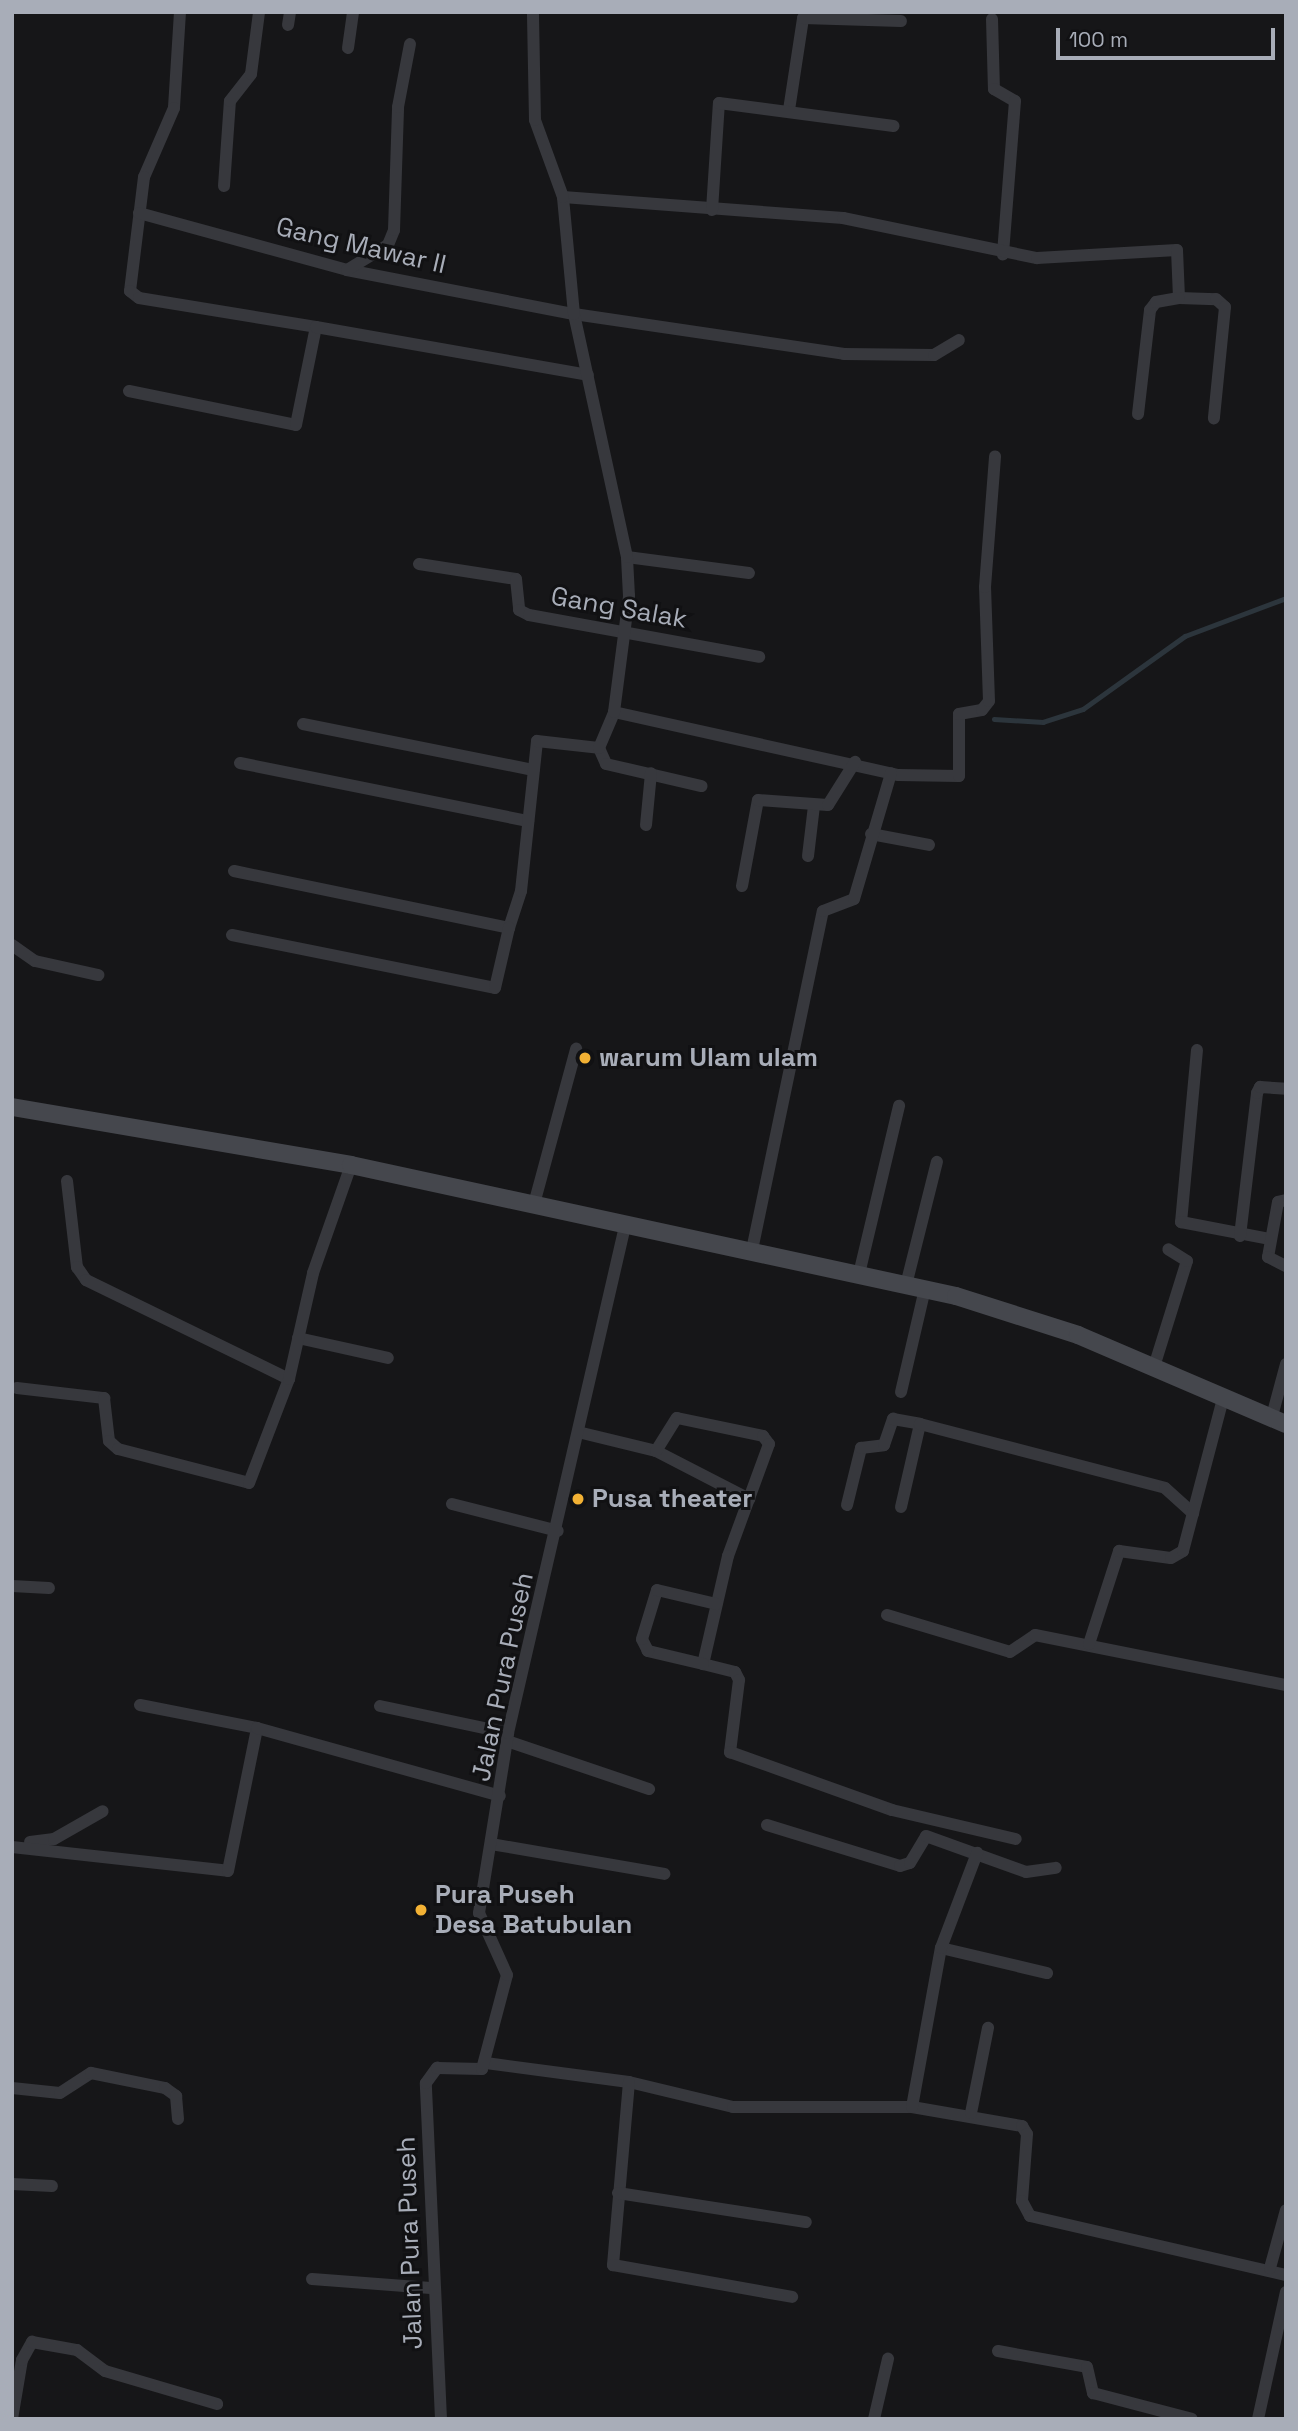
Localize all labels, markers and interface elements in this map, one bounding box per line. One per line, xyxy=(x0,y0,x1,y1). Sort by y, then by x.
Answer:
scale bar xyxy=(1060,14,1279,58)
text: 100 m xyxy=(1069,26,1128,53)
street label: Gang Mawar II xyxy=(273,211,449,281)
street label: Gang Salak xyxy=(549,581,689,635)
place label: warum Ulam ulam xyxy=(599,1042,818,1074)
marker: warum Ulam ulam xyxy=(577,1050,593,1066)
place label: Pusa theater xyxy=(592,1483,753,1515)
marker: Pusa theater xyxy=(570,1491,586,1507)
street label: Jalan Pura Puseh xyxy=(466,1570,540,1784)
place label: Pura Puseh Desa Batubulan xyxy=(435,1879,632,1940)
marker: Pura Puseh Desa Batubulan xyxy=(413,1902,429,1918)
street label: Jalan Pura Puseh xyxy=(391,2136,429,2350)

